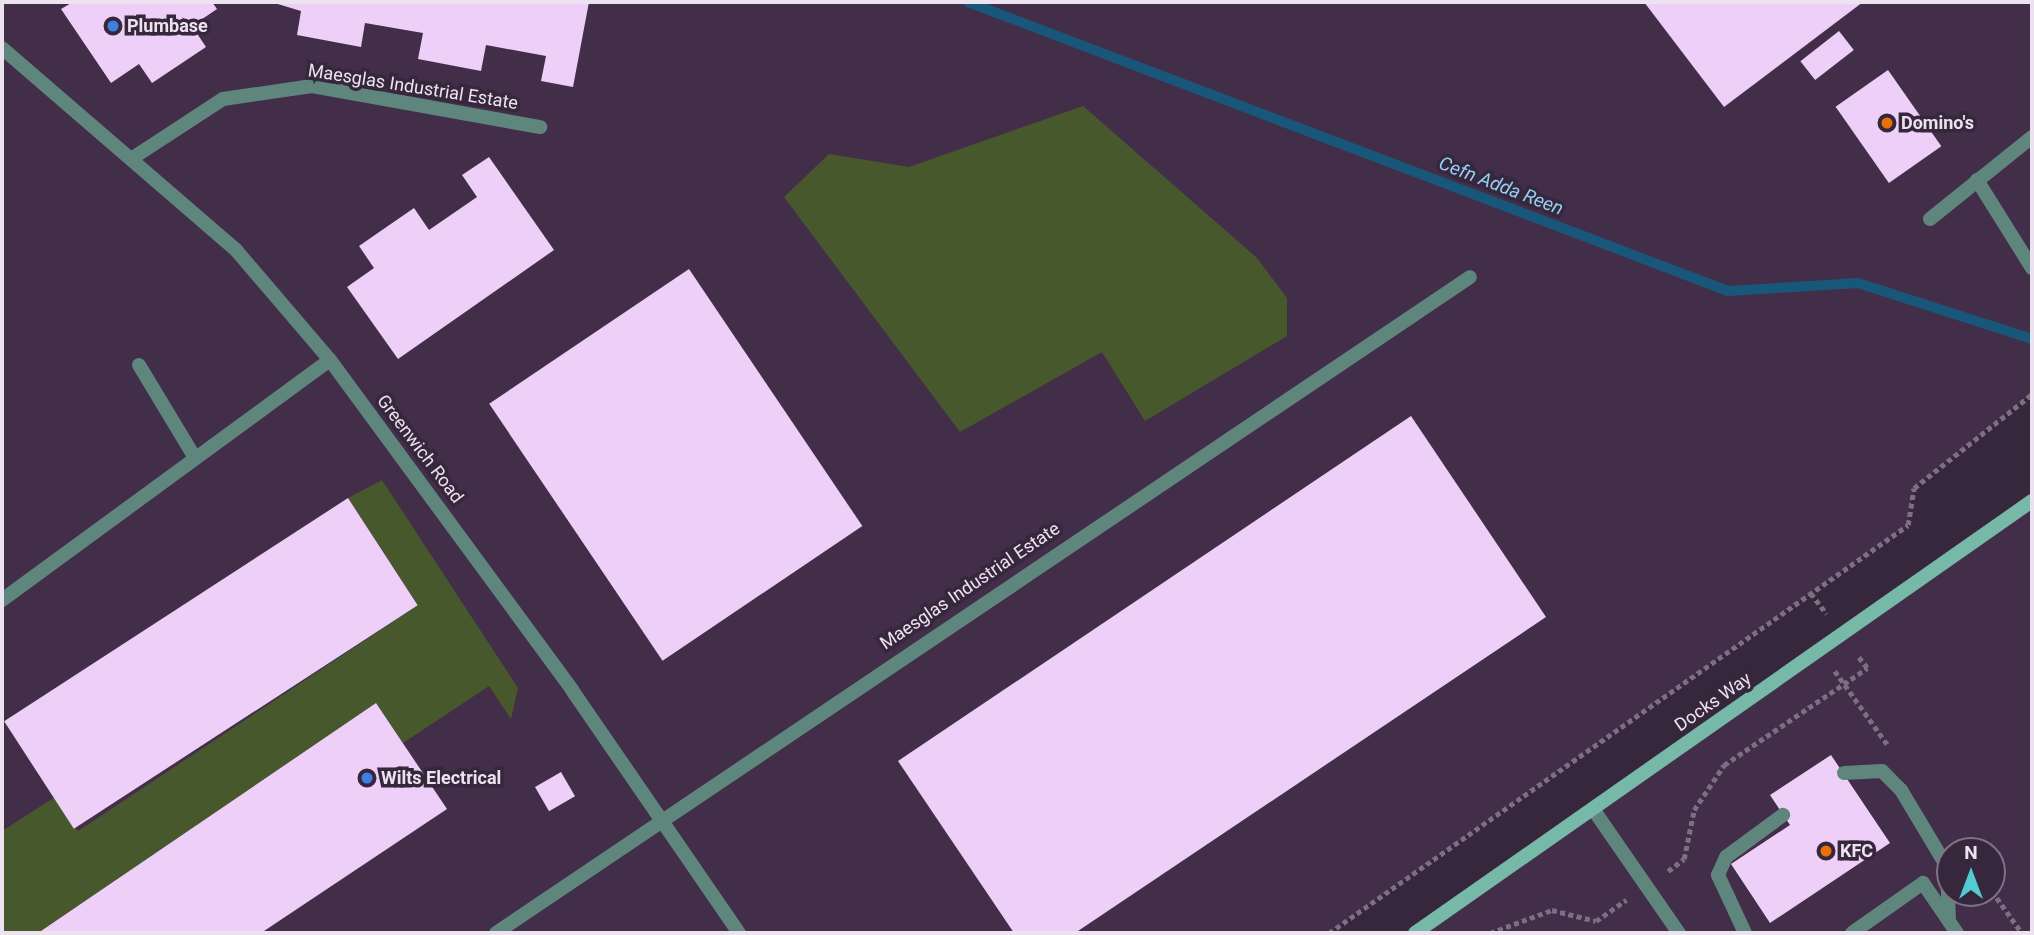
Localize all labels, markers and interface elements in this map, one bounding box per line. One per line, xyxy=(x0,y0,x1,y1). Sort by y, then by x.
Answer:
place label: Plumbase xyxy=(127,15,208,37)
marker: Plumbase xyxy=(105,18,121,34)
street label: Maesglas Industrial Estate xyxy=(307,60,519,114)
place label: Domino's xyxy=(1901,112,1974,134)
marker: Domino's xyxy=(1879,115,1895,131)
water label: Cefn Adda Reen xyxy=(1435,152,1567,220)
street label: Greenwich Road xyxy=(372,390,468,508)
street label: Maesglas Industrial Estate xyxy=(876,518,1064,654)
street label: Docks Way xyxy=(1671,668,1755,736)
place label: Wilts Electrical xyxy=(381,767,501,789)
marker: Wilts Electrical xyxy=(359,770,375,786)
north arrow xyxy=(1936,837,2006,907)
place label: KFC xyxy=(1840,840,1873,862)
text: N xyxy=(1964,841,1978,864)
marker: KFC xyxy=(1818,843,1834,859)

